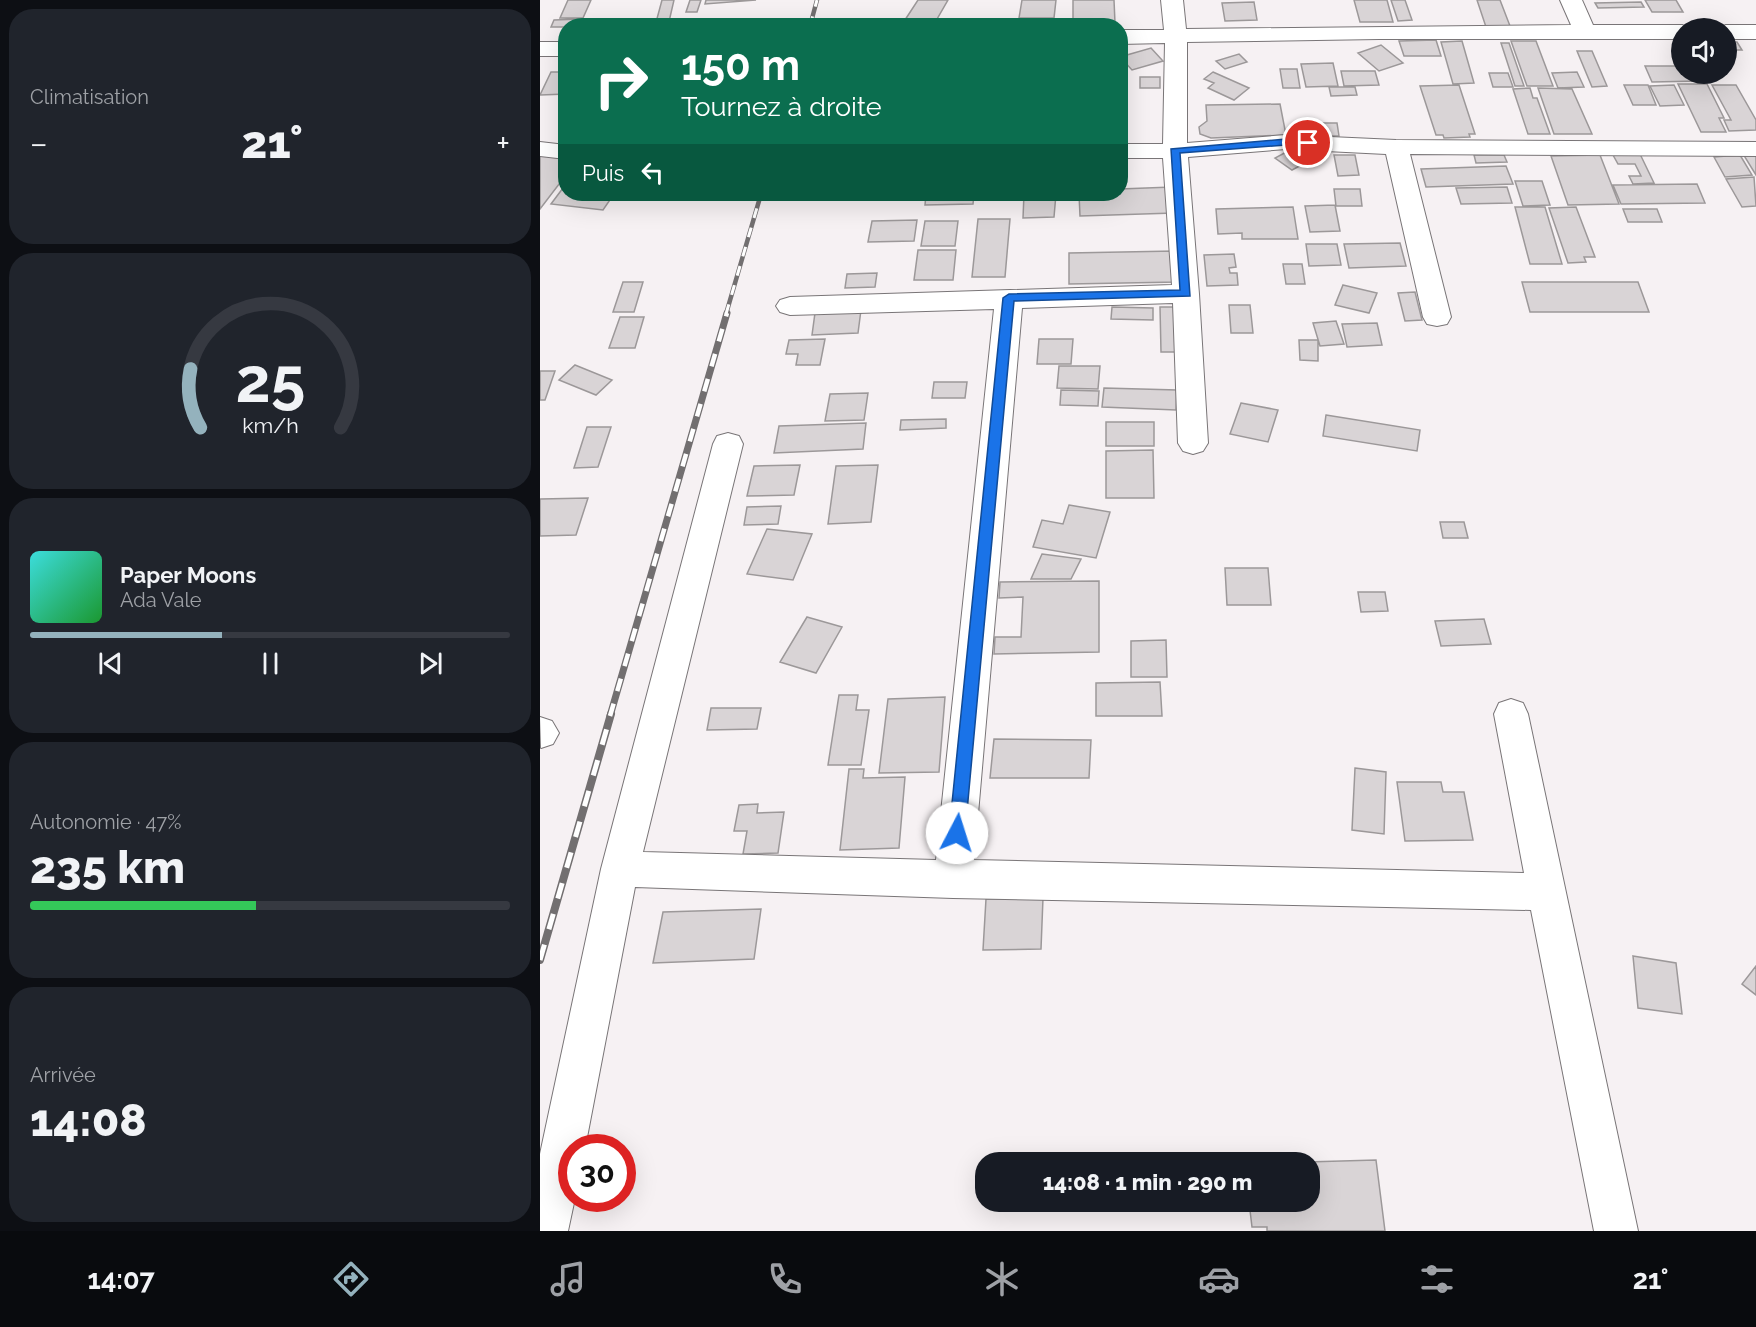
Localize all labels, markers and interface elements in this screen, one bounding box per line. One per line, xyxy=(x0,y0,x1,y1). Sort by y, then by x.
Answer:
map controls xyxy=(1671,18,1737,84)
button: sound xyxy=(1671,18,1737,84)
text: 150 m xyxy=(681,41,800,90)
icon: right xyxy=(582,42,660,120)
text: Climatisation xyxy=(30,85,149,109)
text: Tournez à droite xyxy=(681,91,882,122)
text: 21° xyxy=(241,116,303,169)
pin xyxy=(1282,117,1333,168)
text: − xyxy=(30,124,48,163)
text: + xyxy=(496,124,510,163)
icon: arrive xyxy=(1291,126,1324,159)
icon: left xyxy=(636,156,669,189)
text: Puis xyxy=(582,160,624,186)
text: 25 xyxy=(235,343,305,417)
text: km/h xyxy=(242,414,298,439)
text: Paper Moons xyxy=(120,562,256,588)
text: Ada Vale xyxy=(120,588,202,612)
icon: previous xyxy=(94,647,127,680)
icon: pause xyxy=(254,647,287,680)
icon: next xyxy=(414,647,447,680)
position arrow xyxy=(925,801,989,865)
text: Autonomie · 47% xyxy=(30,810,181,834)
text: 235 km xyxy=(30,841,185,894)
text: Arrivée xyxy=(30,1063,96,1087)
text: 14:08 xyxy=(30,1094,147,1147)
speed limit sign: 30 xyxy=(558,1134,636,1212)
text: 14:08 · 1 min · 290 m xyxy=(1043,1169,1252,1195)
icon: directions xyxy=(330,1258,372,1300)
icon: music xyxy=(547,1258,589,1300)
icon: phone xyxy=(764,1258,806,1300)
icon: climate xyxy=(981,1258,1023,1300)
icon: car xyxy=(1198,1258,1240,1300)
icon: filters xyxy=(1416,1258,1458,1300)
text: 14:07 xyxy=(88,1264,155,1295)
text: 21° xyxy=(1633,1264,1668,1295)

